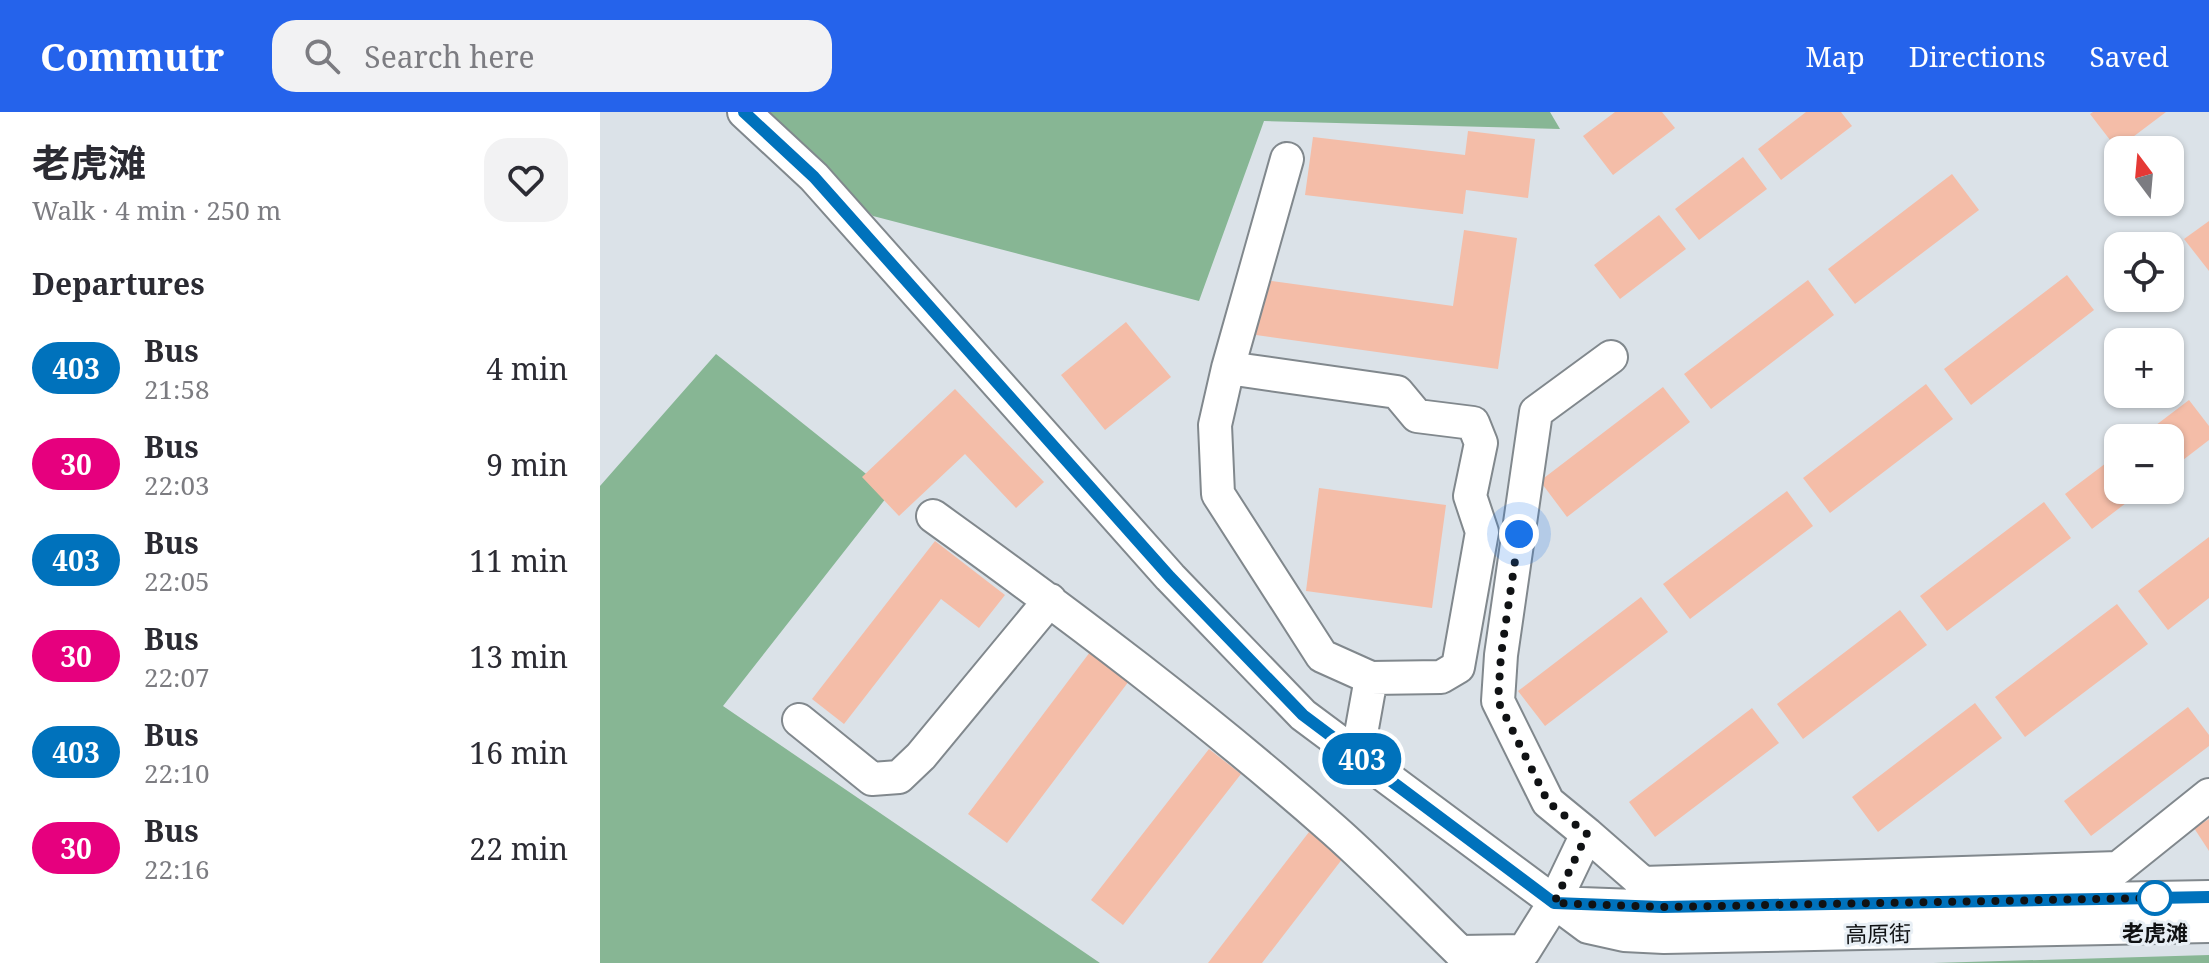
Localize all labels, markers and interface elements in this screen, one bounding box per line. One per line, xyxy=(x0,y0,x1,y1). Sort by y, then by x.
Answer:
search box xyxy=(272,20,832,92)
text: Commutr xyxy=(40,30,224,82)
icon: search xyxy=(300,34,344,78)
text: Search here xyxy=(364,36,535,77)
text: Map xyxy=(1805,37,1865,75)
text: Directions xyxy=(1909,37,2046,75)
text: Saved xyxy=(2090,37,2169,75)
text: 老虎滩 xyxy=(32,136,146,188)
north arrow xyxy=(2104,136,2184,216)
map controls xyxy=(2104,136,2184,504)
button: heart xyxy=(484,138,568,222)
text: Walk · 4 min · 250 m xyxy=(32,192,281,228)
button: locate xyxy=(2104,232,2184,312)
text: Departures xyxy=(32,263,205,304)
button: + xyxy=(2104,328,2184,408)
text: Bus xyxy=(144,330,199,371)
text: 4 min xyxy=(486,348,568,389)
text: 403 xyxy=(52,349,100,387)
text: 21:58 xyxy=(144,371,210,407)
button: − xyxy=(2104,424,2184,504)
text: Bus xyxy=(144,426,199,467)
text: 9 min xyxy=(486,444,568,485)
text: 30 xyxy=(60,445,92,483)
text: 22:03 xyxy=(144,467,210,503)
your location xyxy=(1499,514,1539,554)
text: Bus xyxy=(144,522,199,563)
text: 11 min xyxy=(469,540,568,581)
text: 403 xyxy=(52,541,100,579)
text: 22:05 xyxy=(144,563,210,599)
text: Bus xyxy=(144,618,199,659)
text: 13 min xyxy=(469,636,568,677)
text: 30 xyxy=(60,637,92,675)
text: 22:07 xyxy=(144,659,210,695)
text: Bus xyxy=(144,714,199,755)
text: 16 min xyxy=(469,732,568,773)
text: 403 xyxy=(52,733,100,771)
line badge: 403 xyxy=(1316,733,1408,785)
text: 403 xyxy=(1338,740,1386,778)
text: 22:10 xyxy=(144,755,210,791)
text: Bus xyxy=(144,810,199,851)
text: 22 min xyxy=(469,828,568,869)
text: 30 xyxy=(60,829,92,867)
text: 22:16 xyxy=(144,851,210,887)
marker: 老虎滩 xyxy=(2138,881,2172,915)
street label: 高原街 xyxy=(1845,917,1911,949)
place label: 老虎滩 xyxy=(2122,917,2188,947)

